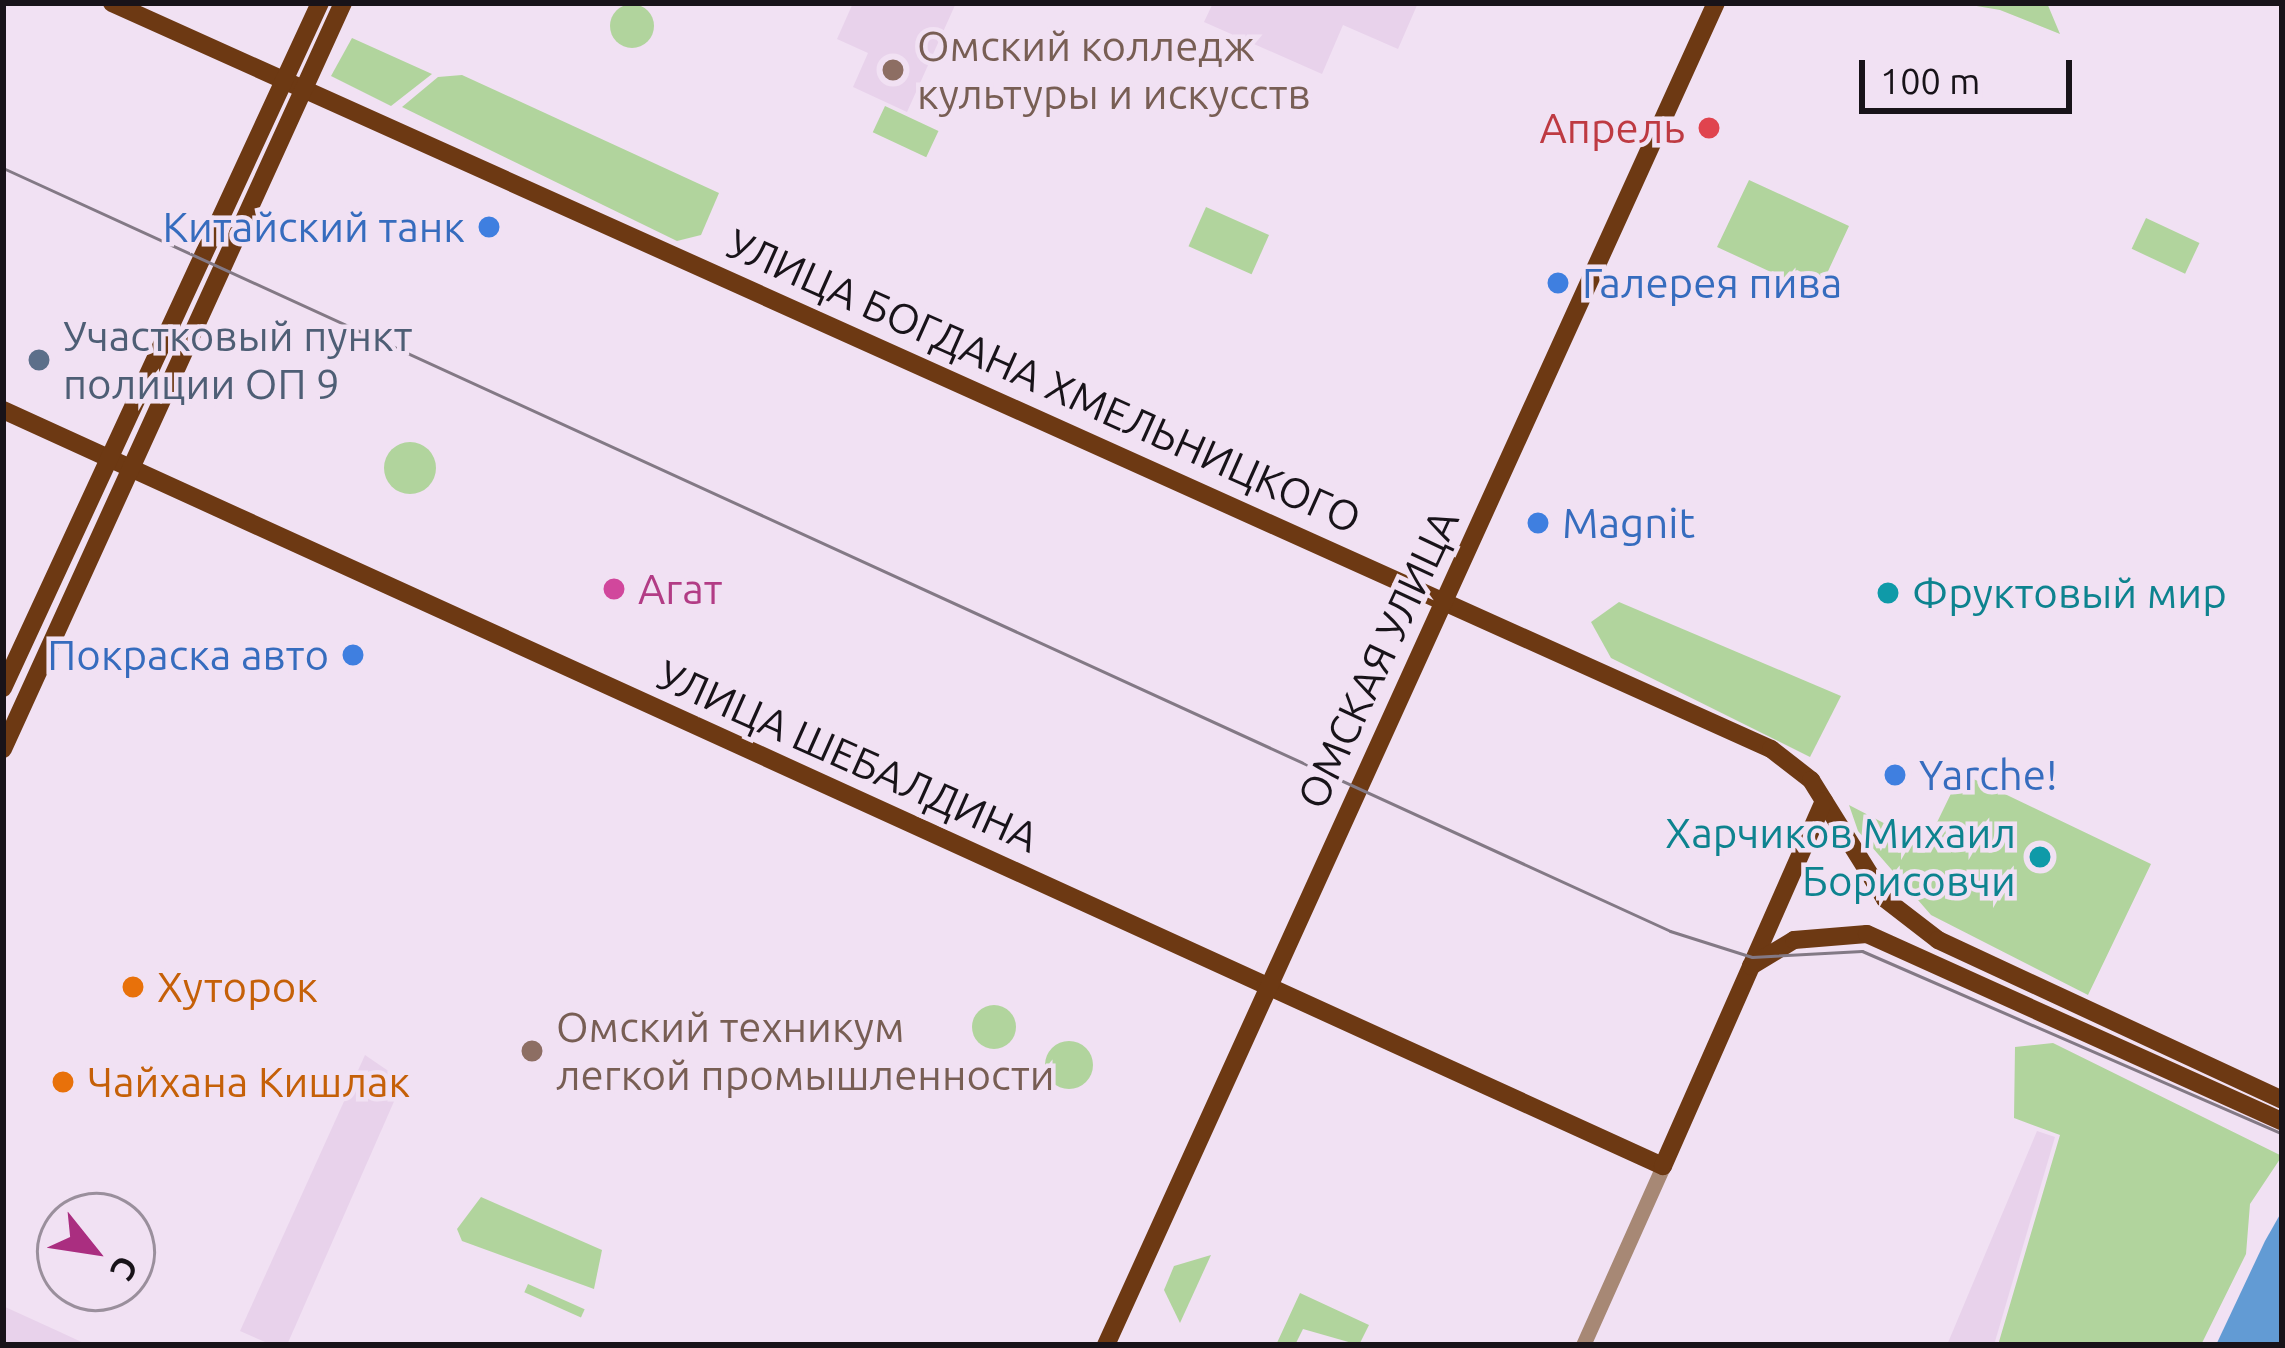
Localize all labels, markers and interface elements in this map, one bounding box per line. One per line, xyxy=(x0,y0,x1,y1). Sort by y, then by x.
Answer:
place label: Омский колледж культуры и искусств xyxy=(917,21,1311,120)
scale bar xyxy=(1865,36,2078,110)
marker: Омский колледж культуры и искусств xyxy=(880,57,906,83)
text: 100 m xyxy=(1880,60,1980,101)
place label: Апрель xyxy=(1540,103,1685,153)
marker: Апрель xyxy=(1696,115,1722,141)
place label: Китайский танк xyxy=(163,202,465,252)
marker: Китайский танк xyxy=(476,214,502,240)
street label: УЛИЦА БОГДАНА ХМЕЛЬНИЦКОГО xyxy=(719,218,1369,544)
place label: Галерея пива xyxy=(1582,258,1842,308)
marker: Галерея пива xyxy=(1545,270,1571,296)
place label: Участковый пункт полиции ОП 9 xyxy=(63,311,412,410)
marker: Участковый пункт полиции ОП 9 xyxy=(26,347,52,373)
place label: Magnit xyxy=(1562,498,1695,548)
street label: ОМСКАЯ УЛИЦА xyxy=(1287,502,1469,816)
marker: Magnit xyxy=(1525,510,1551,536)
place label: Агат xyxy=(638,564,722,614)
place label: Фруктовый мир xyxy=(1912,568,2227,618)
marker: Агат xyxy=(601,576,627,602)
marker: Фруктовый мир xyxy=(1875,580,1901,606)
place label: Покраска авто xyxy=(47,630,329,680)
marker: Покраска авто xyxy=(340,642,366,668)
street label: УЛИЦА ШЕБАЛДИНА xyxy=(650,649,1046,863)
place label: Yarche! xyxy=(1919,750,2058,800)
marker: Yarche! xyxy=(1882,762,1908,788)
place label: Харчиков Михаил Борисовчи xyxy=(1665,808,2016,906)
marker: Харчиков Михаил Борисовчи xyxy=(2027,844,2053,870)
place label: Хуторок xyxy=(157,962,318,1012)
marker: Хуторок xyxy=(120,974,146,1000)
place label: Омский техникум легкой промышленности xyxy=(556,1002,1055,1100)
marker: Омский техникум легкой промышленности xyxy=(519,1038,545,1064)
place label: Чайхана Кишлак xyxy=(87,1057,410,1107)
marker: Чайхана Кишлак xyxy=(50,1069,76,1095)
north arrow xyxy=(36,1192,156,1312)
text: С xyxy=(104,1250,146,1287)

